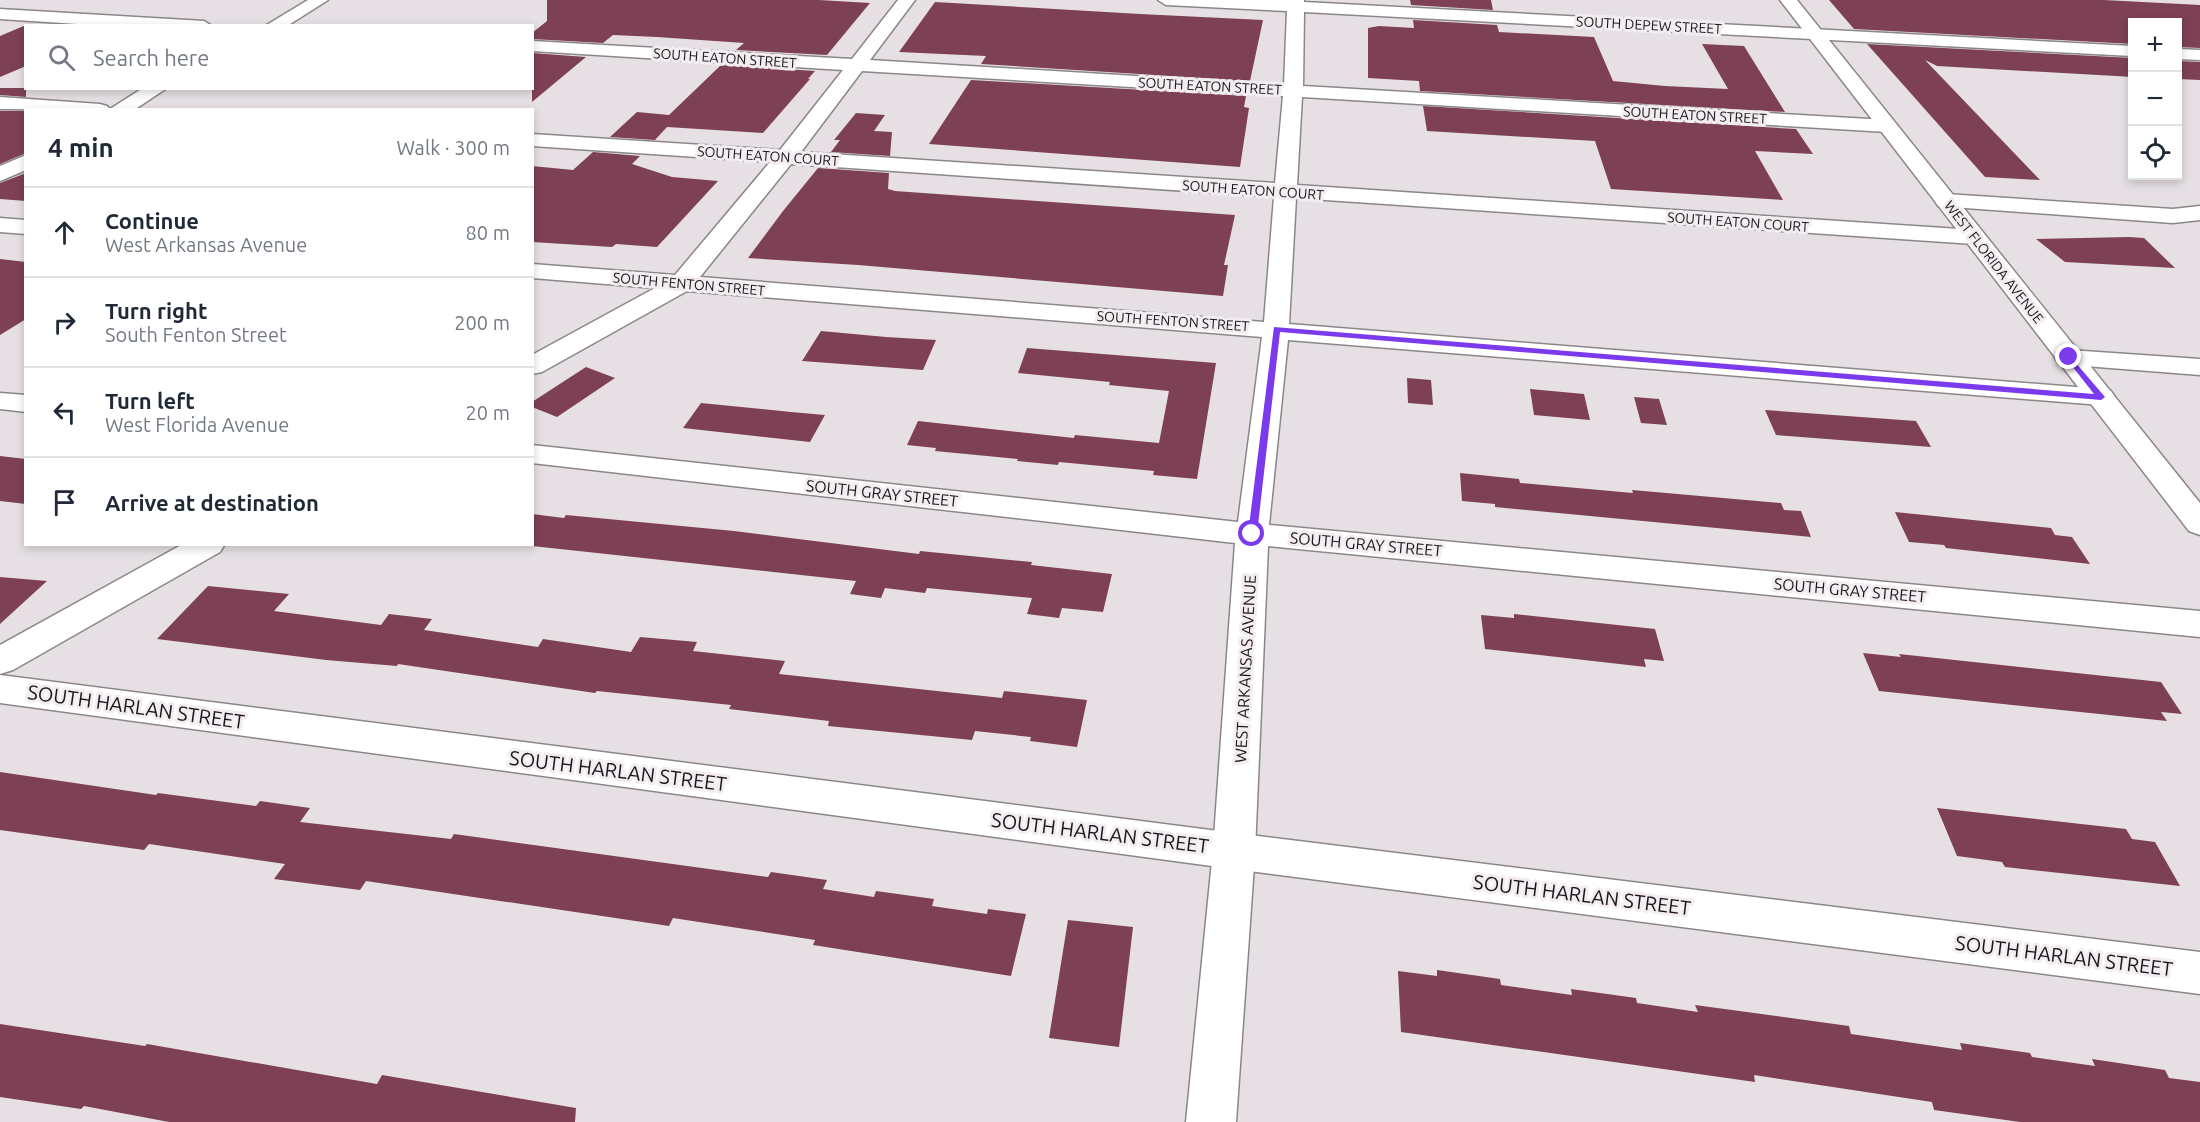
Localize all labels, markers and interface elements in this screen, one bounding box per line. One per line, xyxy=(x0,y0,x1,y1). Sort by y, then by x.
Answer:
street label: SOUTH DEPEW STREET xyxy=(1576,13,1723,37)
map controls xyxy=(2128,18,2182,180)
button: + xyxy=(2128,18,2182,72)
search box xyxy=(24,24,534,90)
icon: search xyxy=(45,41,78,74)
text: Search here xyxy=(93,45,209,70)
street label: SOUTH EATON STREET xyxy=(653,45,798,71)
button: − xyxy=(2128,72,2182,126)
street label: SOUTH EATON STREET xyxy=(1138,74,1282,98)
street label: SOUTH EATON STREET xyxy=(1623,103,1767,127)
button: locate xyxy=(2128,126,2182,180)
text: 4 min xyxy=(48,133,114,162)
text: Walk · 300 m xyxy=(397,136,510,159)
street label: SOUTH EATON COURT xyxy=(697,143,840,169)
street label: SOUTH EATON COURT xyxy=(1182,177,1325,203)
street label: WEST FLORIDA AVENUE xyxy=(1941,198,2047,326)
text: Continue xyxy=(105,208,199,233)
street label: SOUTH EATON COURT xyxy=(1667,209,1810,235)
icon: ahead xyxy=(48,216,81,249)
text: 80 m xyxy=(466,221,510,244)
text: West Arkansas Avenue xyxy=(105,233,307,256)
street label: SOUTH FENTON STREET xyxy=(612,269,766,299)
text: Turn right xyxy=(105,298,207,323)
icon: right xyxy=(48,306,81,339)
street label: SOUTH FENTON STREET xyxy=(1096,308,1250,334)
text: 200 m xyxy=(454,311,510,334)
text: South Fenton Street xyxy=(105,323,287,346)
route end xyxy=(2055,343,2081,369)
text: Turn left xyxy=(105,388,195,413)
icon: left xyxy=(48,396,81,429)
text: 20 m xyxy=(466,401,510,424)
text: West Florida Avenue xyxy=(105,413,289,436)
street label: SOUTH GRAY STREET xyxy=(805,476,959,510)
icon: arrive xyxy=(48,486,81,519)
text: Arrive at destination xyxy=(105,490,319,515)
route start xyxy=(1238,520,1264,546)
street label: SOUTH GRAY STREET xyxy=(1289,528,1443,560)
street label: SOUTH GRAY STREET xyxy=(1773,574,1927,606)
street label: WEST ARKANSAS AVENUE xyxy=(1231,575,1259,763)
street label: SOUTH HARLAN STREET xyxy=(26,680,246,733)
street label: SOUTH HARLAN STREET xyxy=(508,746,728,795)
street label: SOUTH HARLAN STREET xyxy=(990,808,1210,857)
street label: SOUTH HARLAN STREET xyxy=(1472,870,1692,919)
street label: SOUTH HARLAN STREET xyxy=(1954,931,2174,980)

